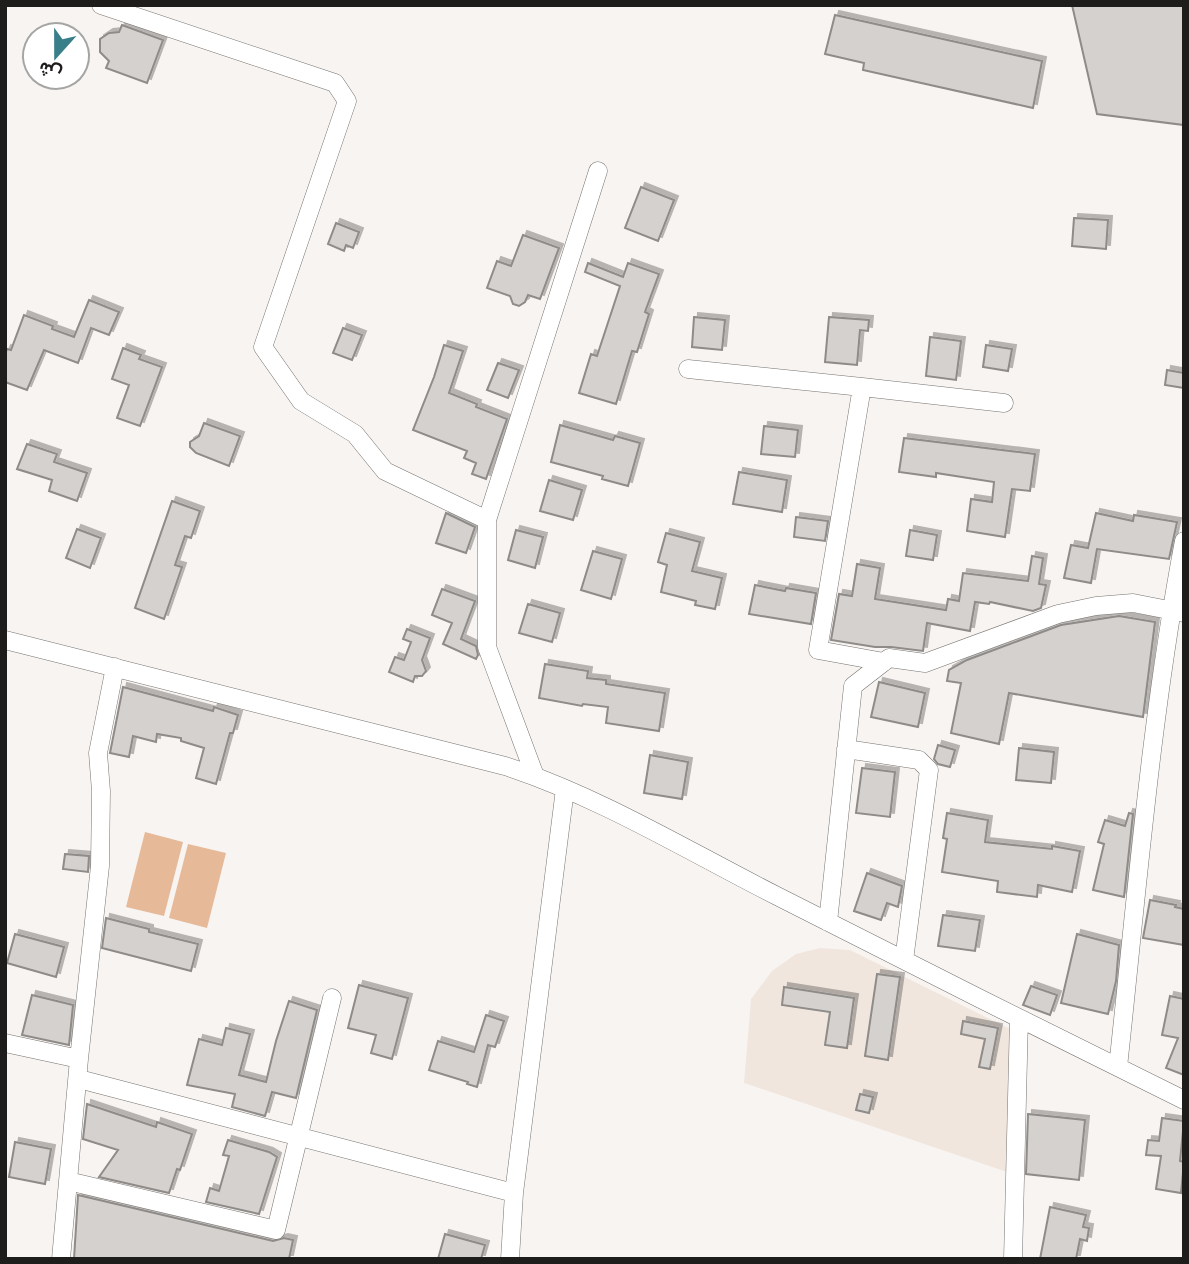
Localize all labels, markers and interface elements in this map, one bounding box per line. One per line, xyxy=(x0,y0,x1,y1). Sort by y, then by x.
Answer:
north arrow xyxy=(21,21,91,91)
text: ش xyxy=(35,56,65,87)

